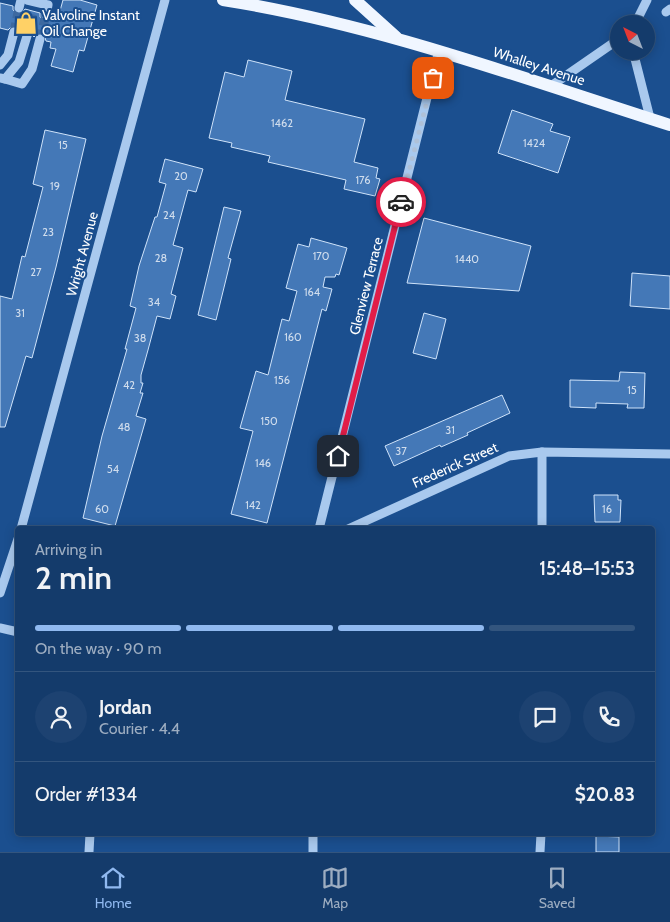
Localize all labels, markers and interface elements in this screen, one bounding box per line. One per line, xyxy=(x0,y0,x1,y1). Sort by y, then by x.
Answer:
place label: Valvoline Instant Oil Change xyxy=(42,6,140,40)
shop icon: Valvoline Instant Oil Change xyxy=(13,10,39,36)
north arrow xyxy=(610,15,655,60)
map controls xyxy=(610,15,655,60)
street label: Whalley Avenue xyxy=(491,43,587,89)
pin xyxy=(412,57,454,99)
icon: bag xyxy=(419,64,447,92)
house number: 1462 xyxy=(271,116,293,130)
house number: 1424 xyxy=(523,136,546,150)
house number: 15 xyxy=(58,138,68,152)
house number: 20 xyxy=(174,169,188,183)
house number: 176 xyxy=(355,173,371,187)
courier xyxy=(376,177,426,227)
house number: 19 xyxy=(50,179,60,193)
icon: car xyxy=(387,188,415,216)
house number: 24 xyxy=(163,208,176,222)
street label: Wright Avenue xyxy=(62,210,102,298)
house number: 23 xyxy=(42,225,54,239)
street label: Glenview Terrace xyxy=(345,235,387,337)
house number: 170 xyxy=(313,249,330,263)
house number: 28 xyxy=(155,251,167,265)
house number: 1440 xyxy=(455,252,479,266)
house number: 27 xyxy=(30,265,42,279)
house number: 164 xyxy=(304,285,321,299)
house number: 34 xyxy=(148,295,161,309)
house number: 31 xyxy=(15,306,25,320)
house number: 160 xyxy=(284,330,302,344)
house number: 38 xyxy=(134,331,146,345)
house number: 156 xyxy=(274,373,290,387)
house number: 42 xyxy=(123,378,135,392)
house number: 15 xyxy=(627,383,637,397)
house number: 150 xyxy=(260,414,278,428)
house number: 48 xyxy=(117,420,131,434)
house number: 31 xyxy=(445,423,455,437)
pin xyxy=(317,435,359,477)
street label: Frederick Street xyxy=(409,438,501,492)
icon: home xyxy=(324,442,352,470)
house number: 37 xyxy=(395,444,407,458)
house number: 146 xyxy=(255,456,271,470)
house number: 54 xyxy=(107,462,120,476)
house number: 142 xyxy=(245,498,261,512)
house number: 60 xyxy=(95,502,109,516)
house number: 16 xyxy=(602,502,612,516)
text: Arriving in xyxy=(35,540,102,559)
text: 15:48–15:53 xyxy=(539,557,635,580)
text: 2 min xyxy=(35,558,112,597)
text: On the way · 90 m xyxy=(35,639,161,658)
button: person xyxy=(35,691,87,743)
button: chat xyxy=(519,691,571,743)
button: phone xyxy=(583,691,635,743)
text: Jordan xyxy=(99,696,152,719)
text: Courier · 4.4 xyxy=(99,719,180,738)
text: Order #1334 xyxy=(35,783,137,806)
text: $20.83 xyxy=(575,783,635,806)
tab: Home xyxy=(95,864,132,912)
tab: Map xyxy=(321,864,349,912)
tab: Saved xyxy=(539,864,575,912)

